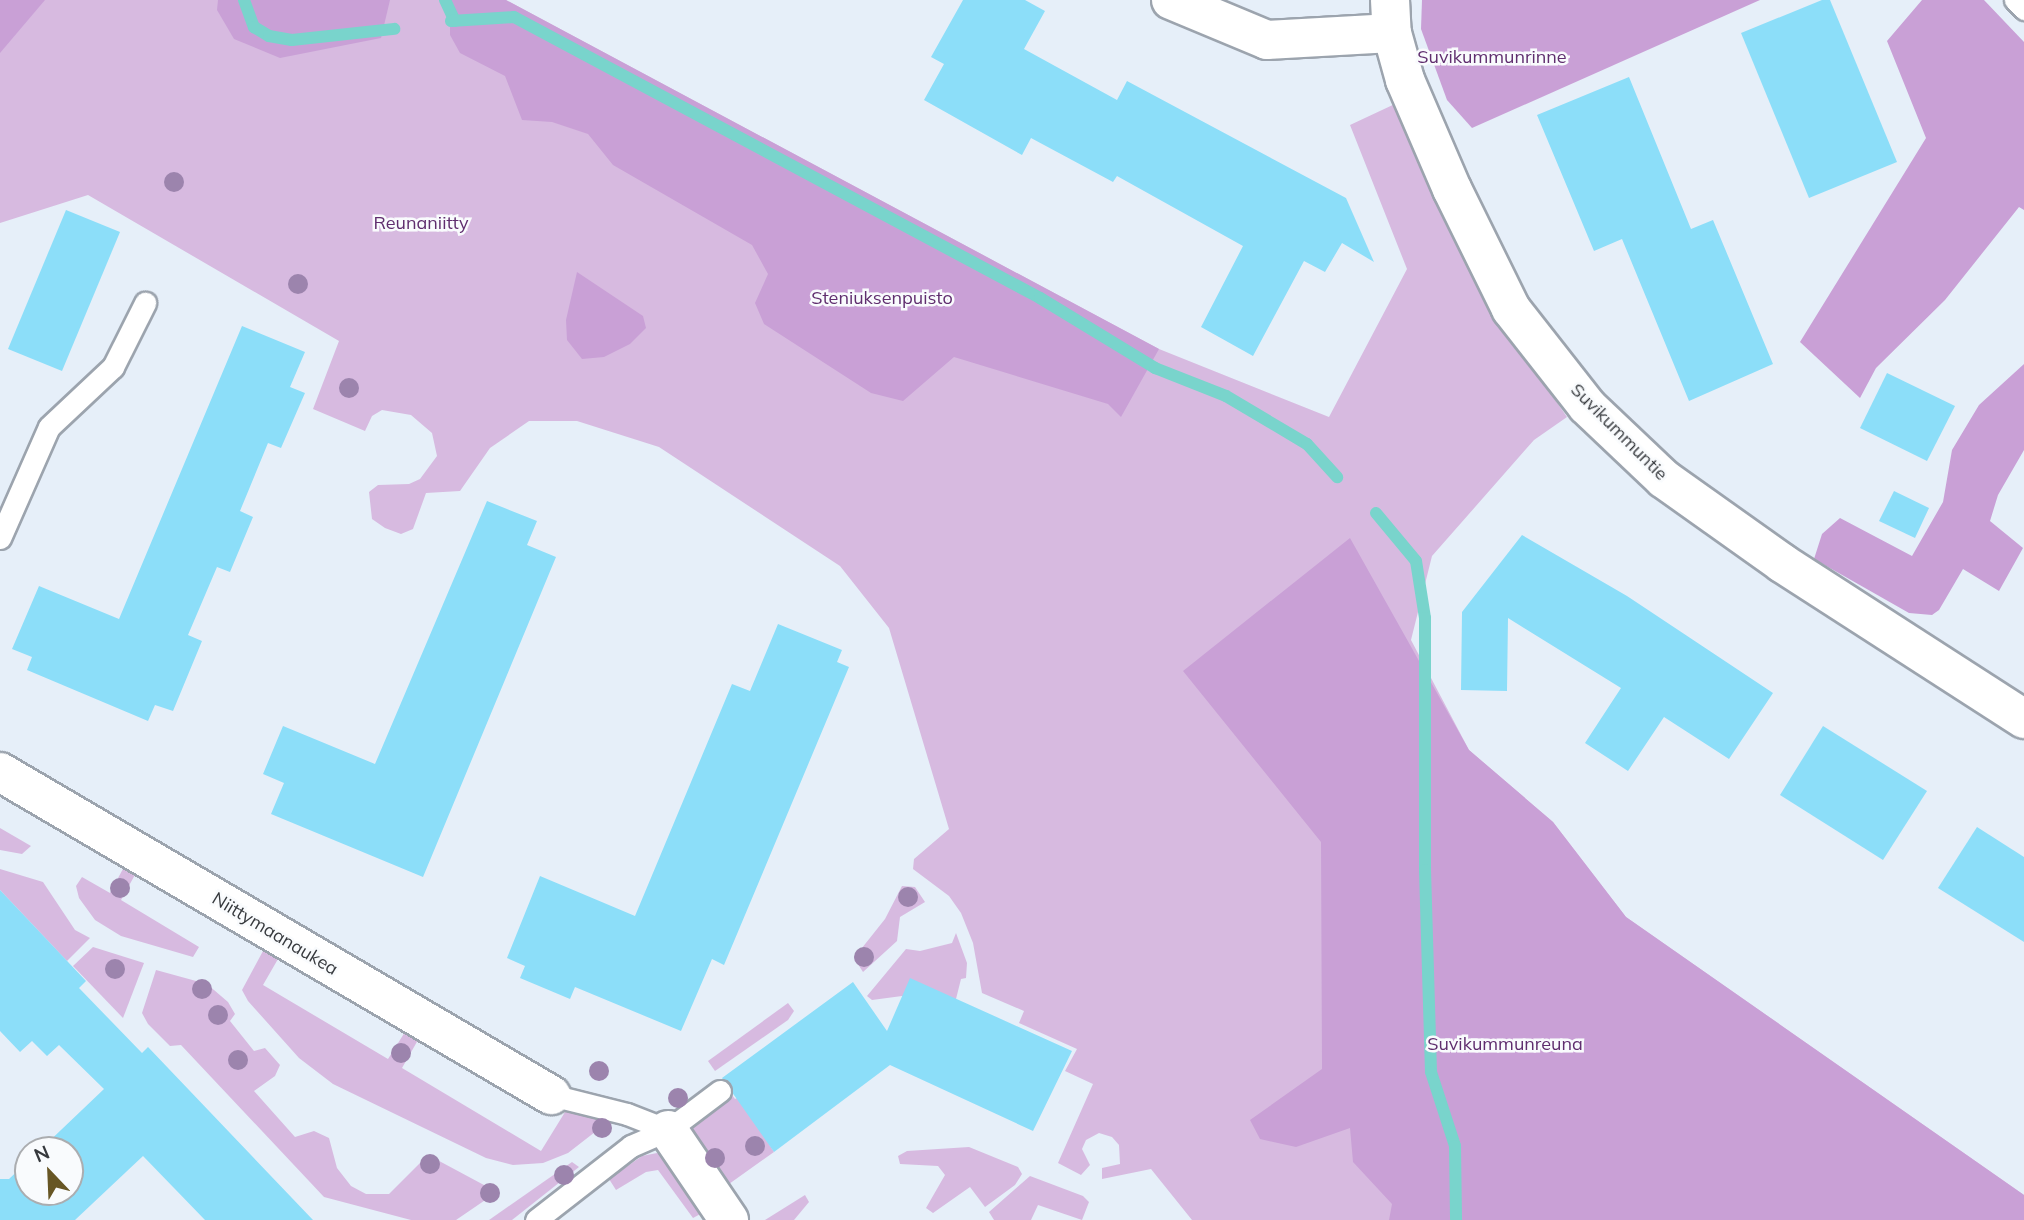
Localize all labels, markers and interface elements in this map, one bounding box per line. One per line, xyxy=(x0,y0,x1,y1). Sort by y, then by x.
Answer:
park label: Suvikummunrinne xyxy=(1417,46,1567,68)
park label: Reunaniitty xyxy=(374,212,468,234)
park label: Steniuksenpuisto xyxy=(811,287,953,309)
street label: Suvikummuntie xyxy=(1566,379,1672,485)
street label: Niittymaanaukea xyxy=(208,888,342,980)
park label: Suvikummunreuna xyxy=(1427,1033,1583,1055)
north arrow xyxy=(14,1136,84,1206)
text: N xyxy=(30,1140,53,1167)

